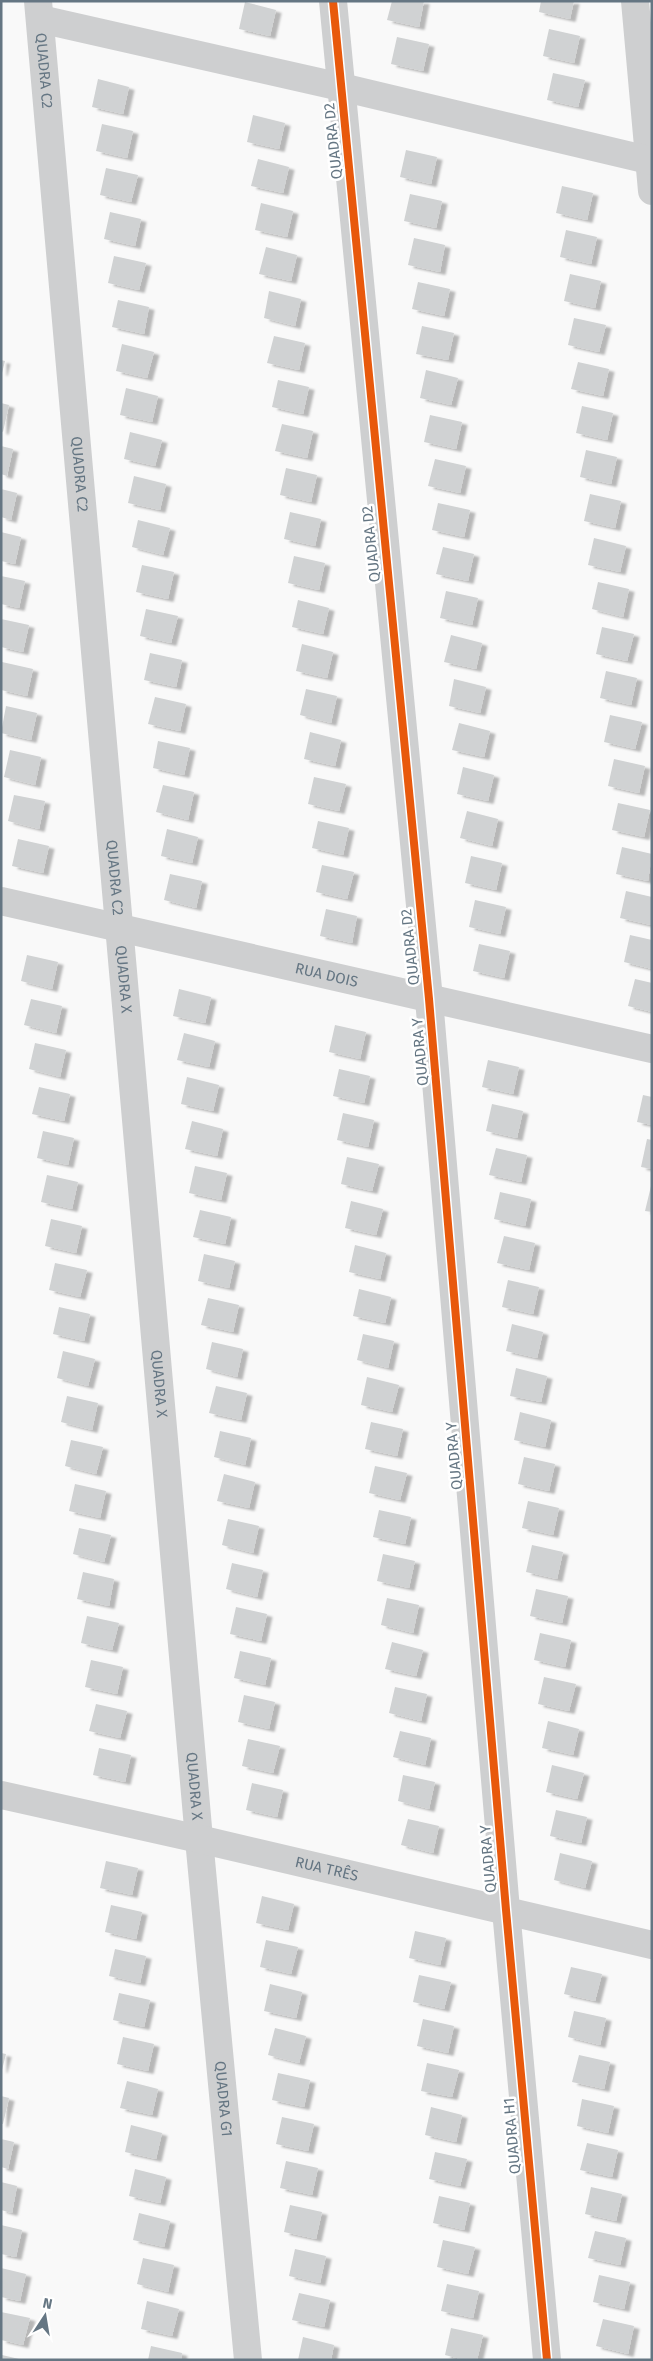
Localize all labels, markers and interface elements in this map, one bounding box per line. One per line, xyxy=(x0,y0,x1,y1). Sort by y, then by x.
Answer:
street label: QUADRA C2 xyxy=(32,32,56,109)
street label: QUADRA D2 xyxy=(320,102,346,180)
street label: QUADRA C2 xyxy=(67,436,92,513)
street label: QUADRA D2 xyxy=(358,505,384,583)
street label: QUADRA C2 xyxy=(103,839,127,916)
street label: QUADRA D2 xyxy=(397,908,423,986)
street label: QUADRA X xyxy=(112,944,136,1015)
street label: RUA DOIS xyxy=(293,959,360,991)
street label: QUADRA Y xyxy=(408,1016,432,1087)
street label: QUADRA X xyxy=(147,1349,171,1419)
street label: QUADRA Y xyxy=(442,1420,466,1491)
street label: QUADRA X xyxy=(182,1751,206,1822)
street label: QUADRA Y xyxy=(476,1823,500,1894)
street label: RUA TRÊS xyxy=(293,1853,360,1885)
street label: QUADRA G1 xyxy=(211,2060,236,2137)
street label: QUADRA H1 xyxy=(500,2097,524,2175)
north arrow xyxy=(20,2291,70,2341)
text: N xyxy=(41,2294,54,2313)

